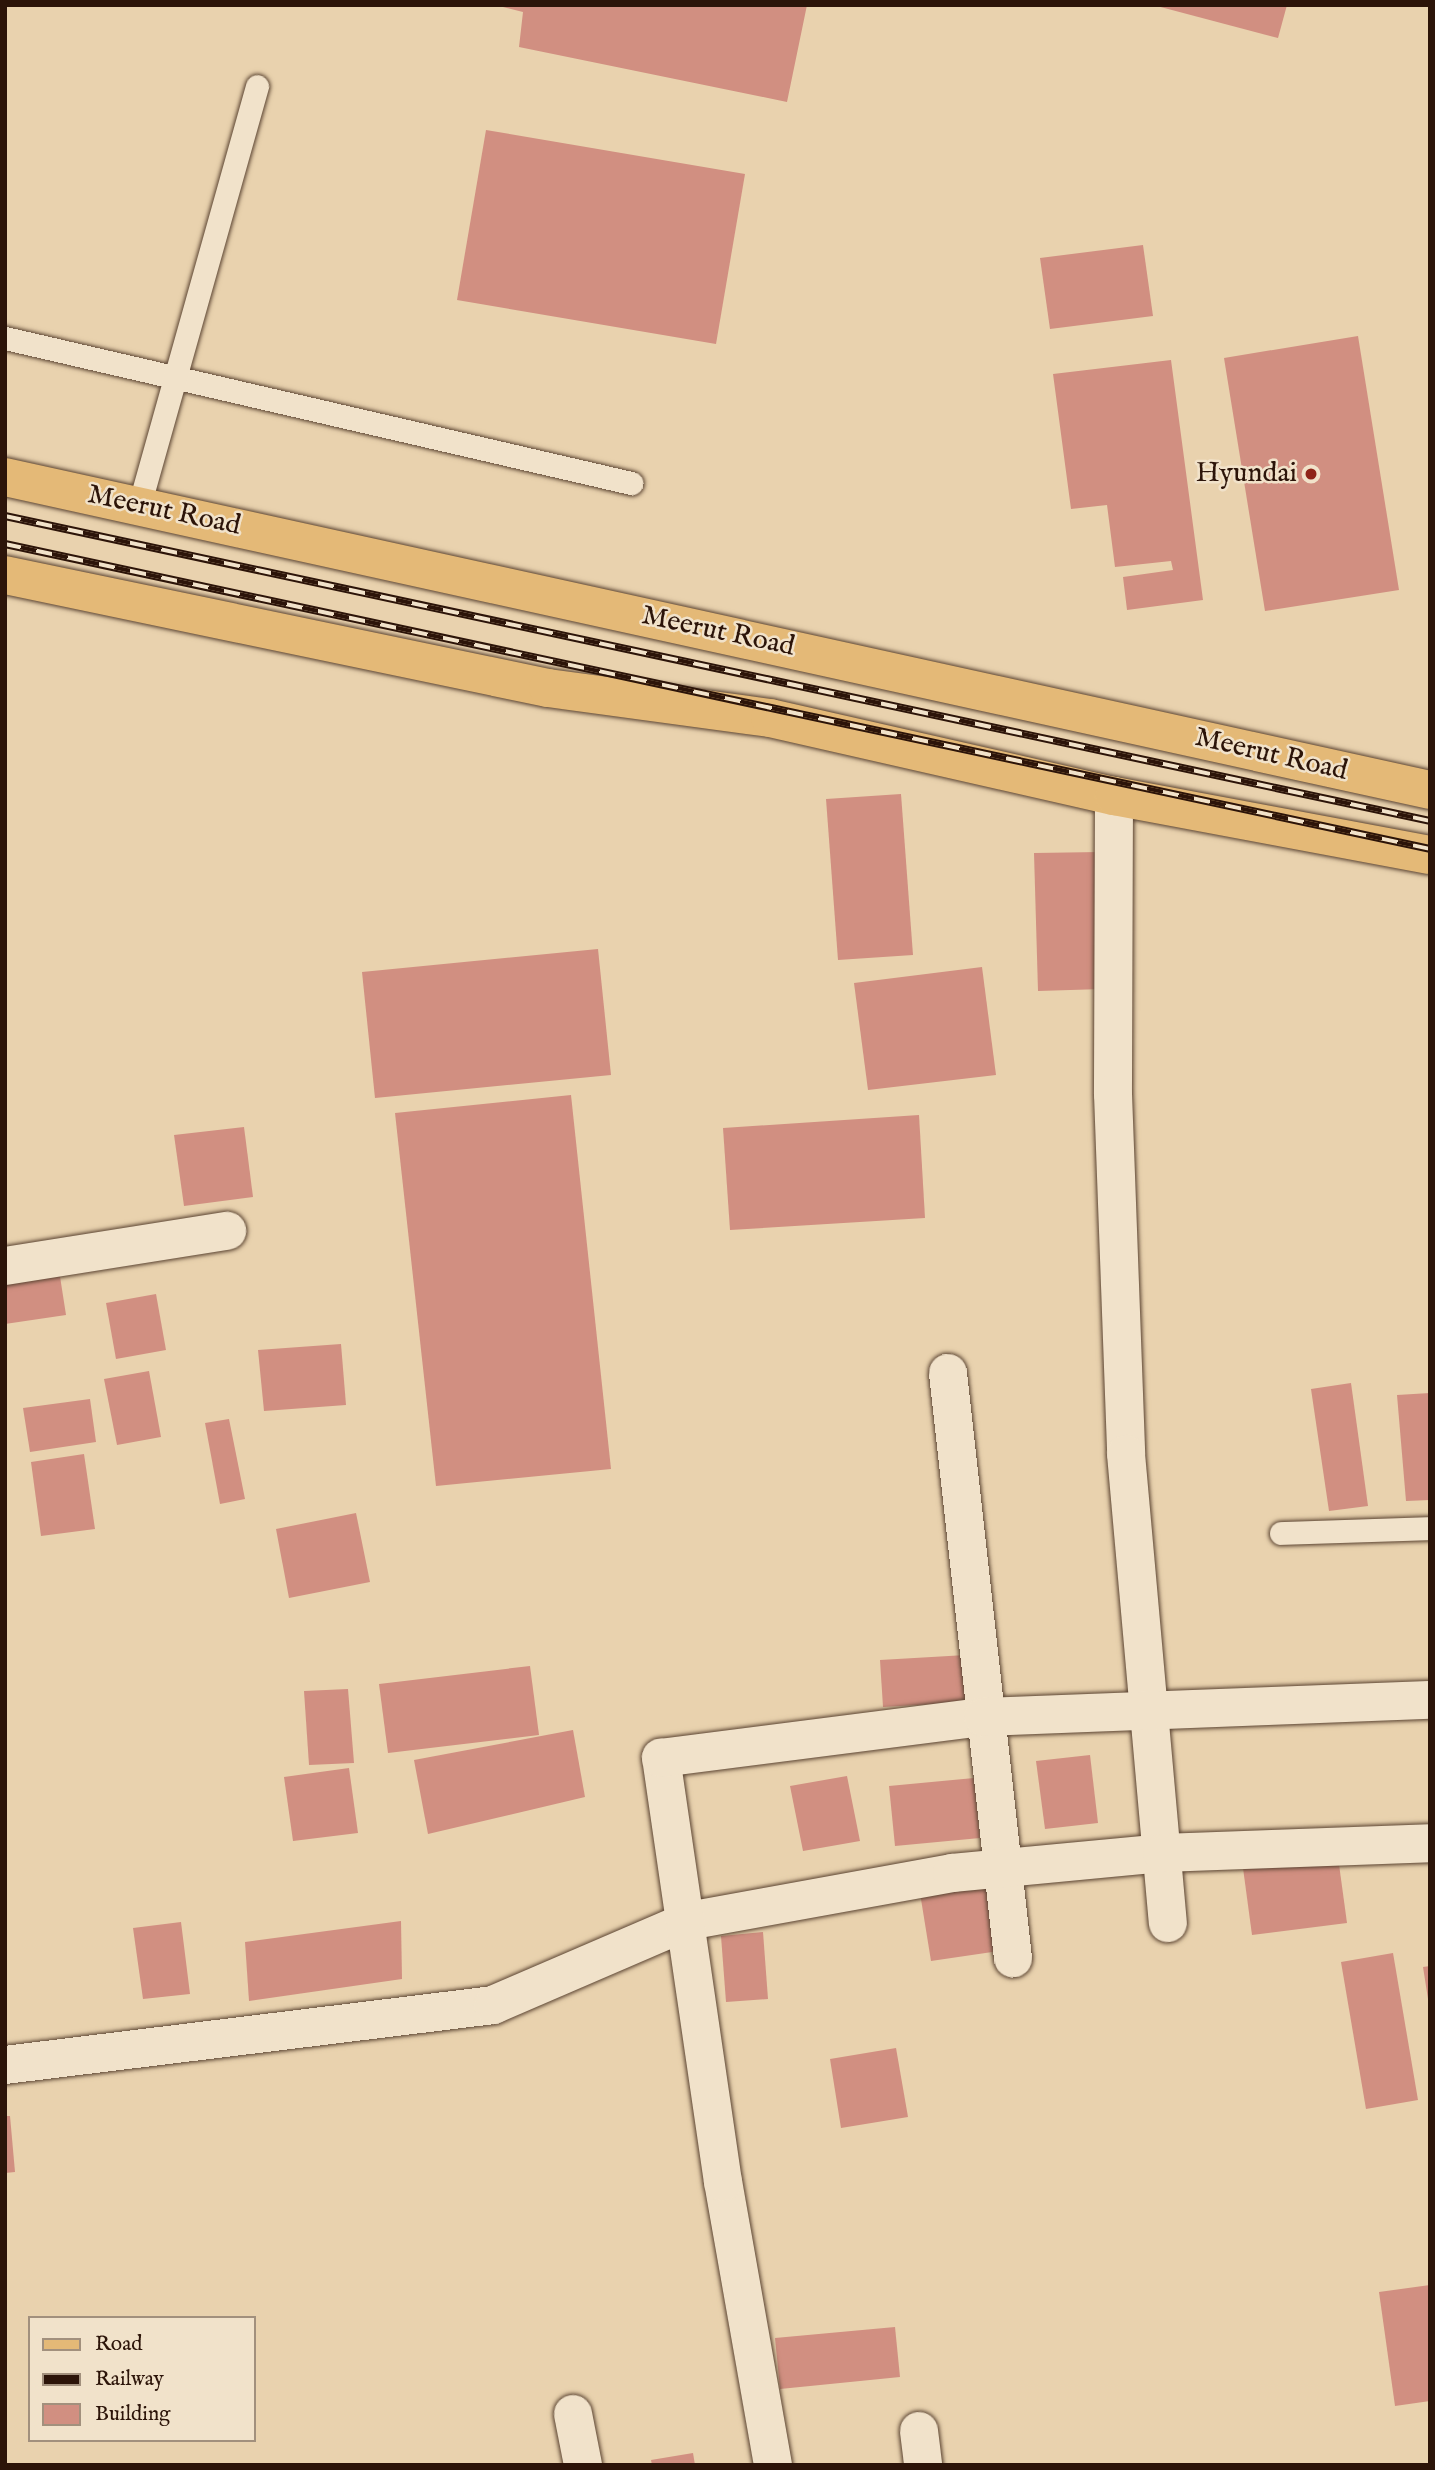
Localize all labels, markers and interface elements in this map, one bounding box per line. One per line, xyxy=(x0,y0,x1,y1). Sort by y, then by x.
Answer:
place label: Hyundai xyxy=(1196,457,1297,491)
marker: Hyundai xyxy=(1303,466,1319,482)
street label: Meerut Road xyxy=(84,478,244,544)
street label: Meerut Road xyxy=(638,599,798,665)
street label: Meerut Road xyxy=(1191,721,1351,789)
legend xyxy=(28,2316,256,2442)
text: Road xyxy=(95,2331,142,2358)
text: Railway xyxy=(95,2366,164,2393)
text: Building xyxy=(95,2401,170,2428)

